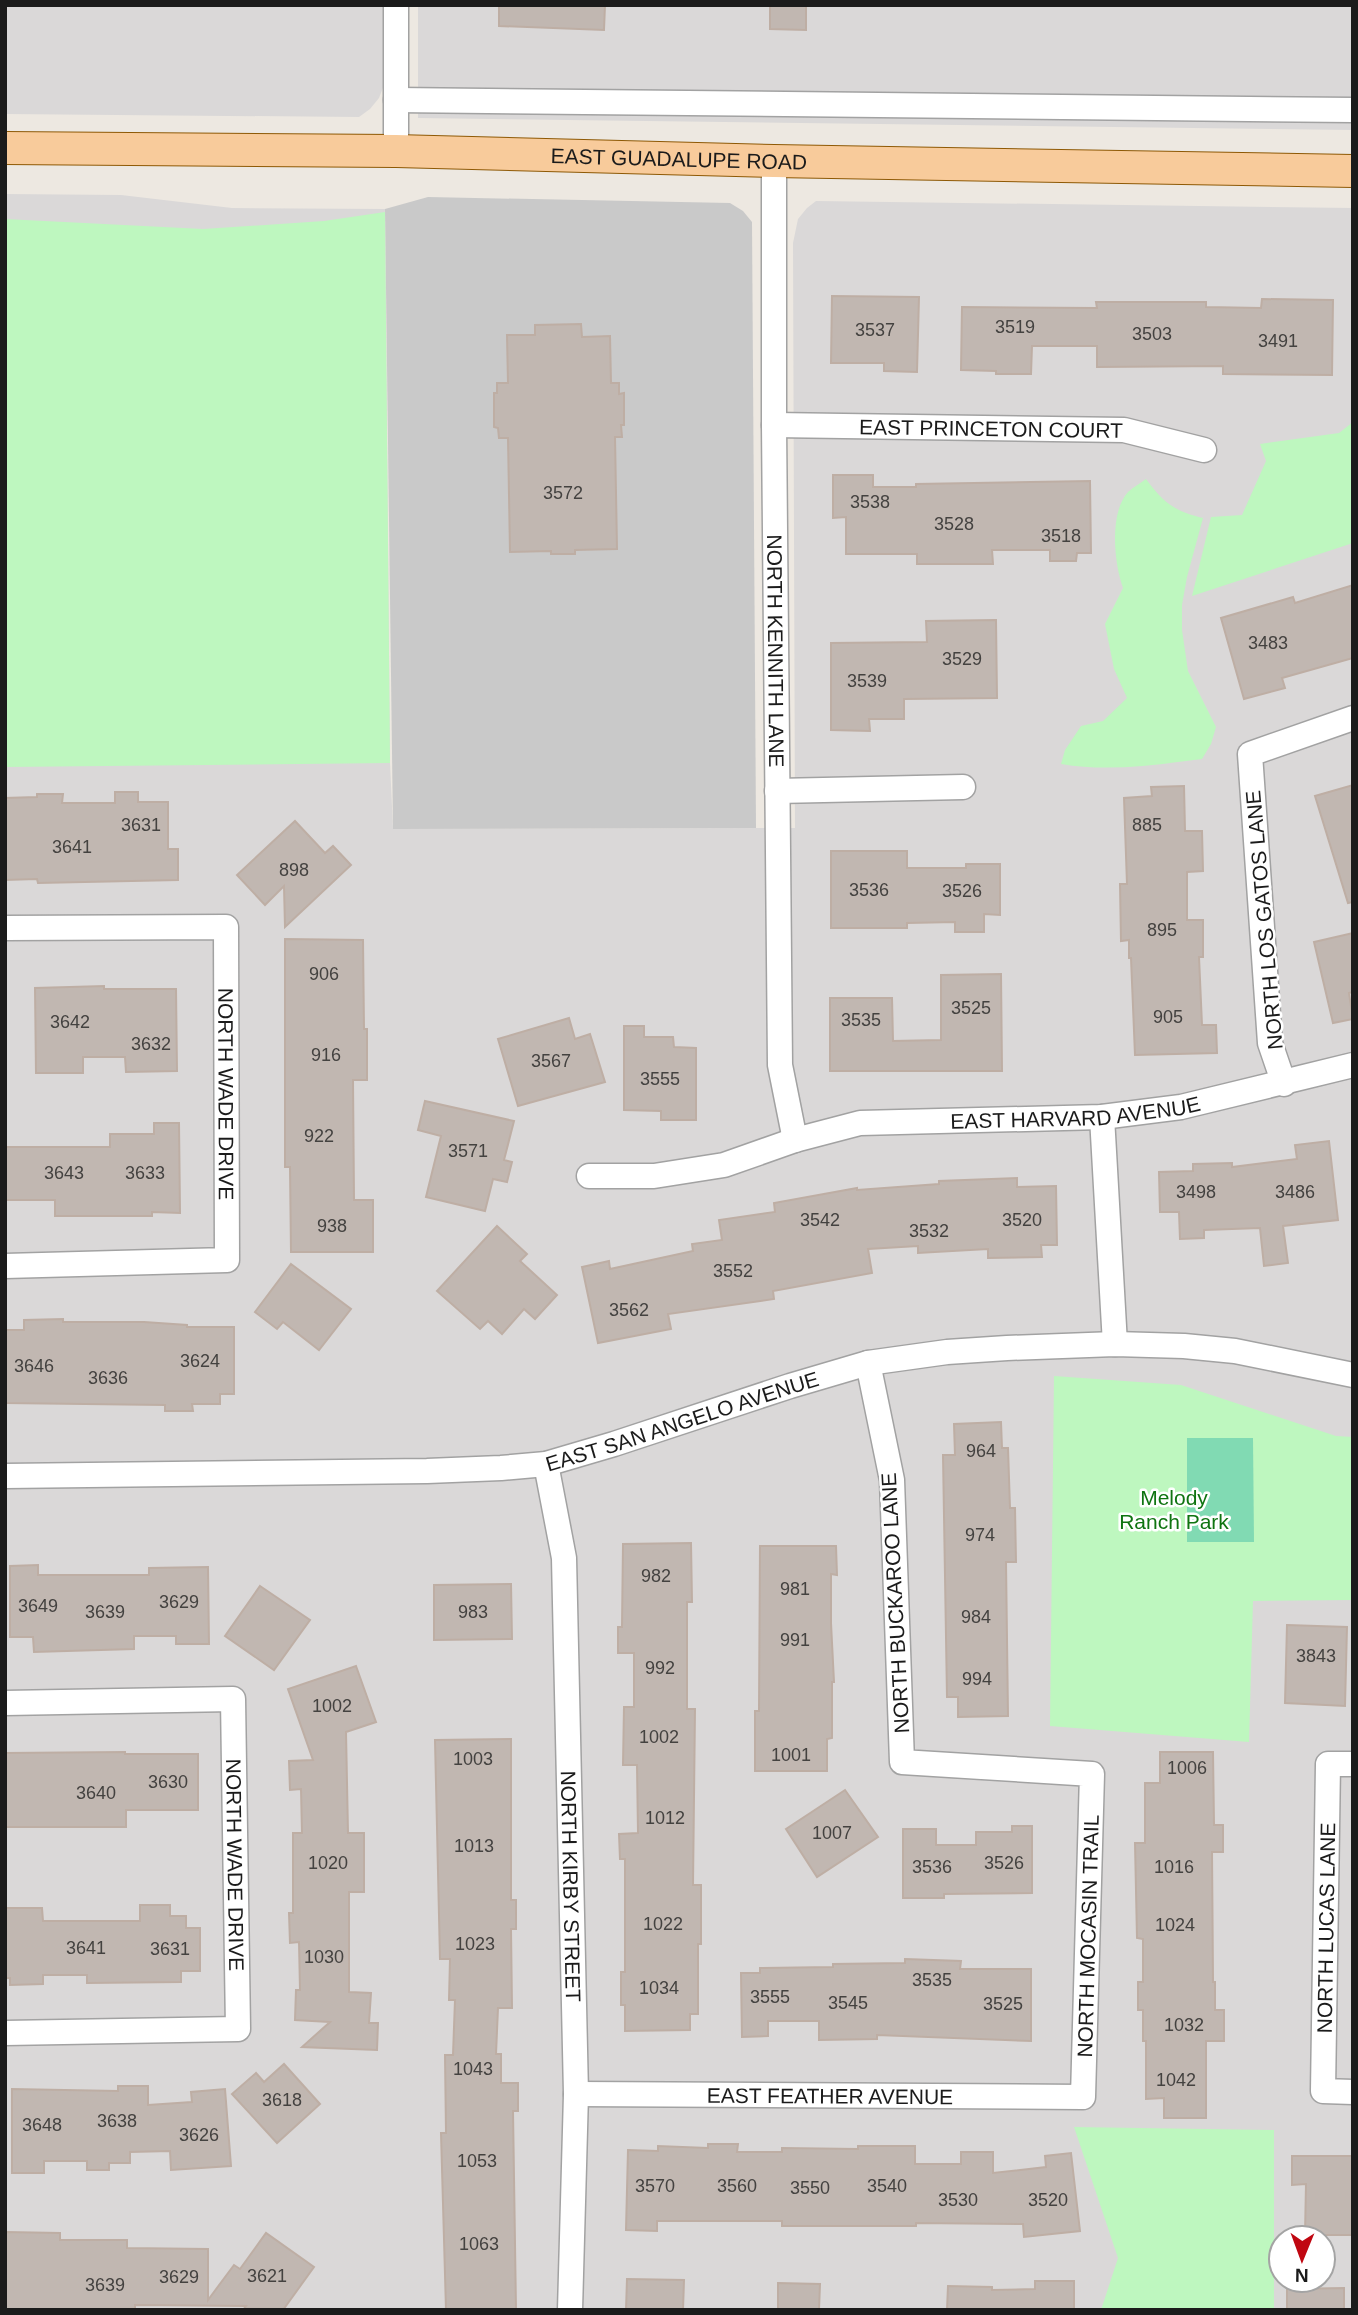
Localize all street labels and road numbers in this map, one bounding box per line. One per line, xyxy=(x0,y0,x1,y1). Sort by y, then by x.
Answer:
street label: EAST GUADALUPE ROAD xyxy=(550,144,807,173)
street label: EAST PRINCETON COURT xyxy=(859,415,1123,441)
street label: NORTH KENNITH LANE xyxy=(764,534,789,768)
street label: NORTH LOS GATOS LANE xyxy=(1241,789,1287,1051)
street label: NORTH WADE DRIVE xyxy=(215,988,238,1200)
street label: EAST HARVARD AVENUE xyxy=(950,1091,1202,1132)
street label: EAST SAN ANGELO AVENUE xyxy=(543,1367,821,1475)
street label: NORTH BUCKAROO LANE xyxy=(877,1472,913,1734)
street label: NORTH WADE DRIVE xyxy=(222,1759,249,1971)
street label: NORTH KIRBY STREET xyxy=(557,1770,585,2002)
street label: NORTH MOCASIN TRAIL xyxy=(1073,1814,1102,2058)
street label: NORTH LUCAS LANE xyxy=(1313,1822,1339,2034)
street label: EAST FEATHER AVENUE xyxy=(707,2083,953,2108)

